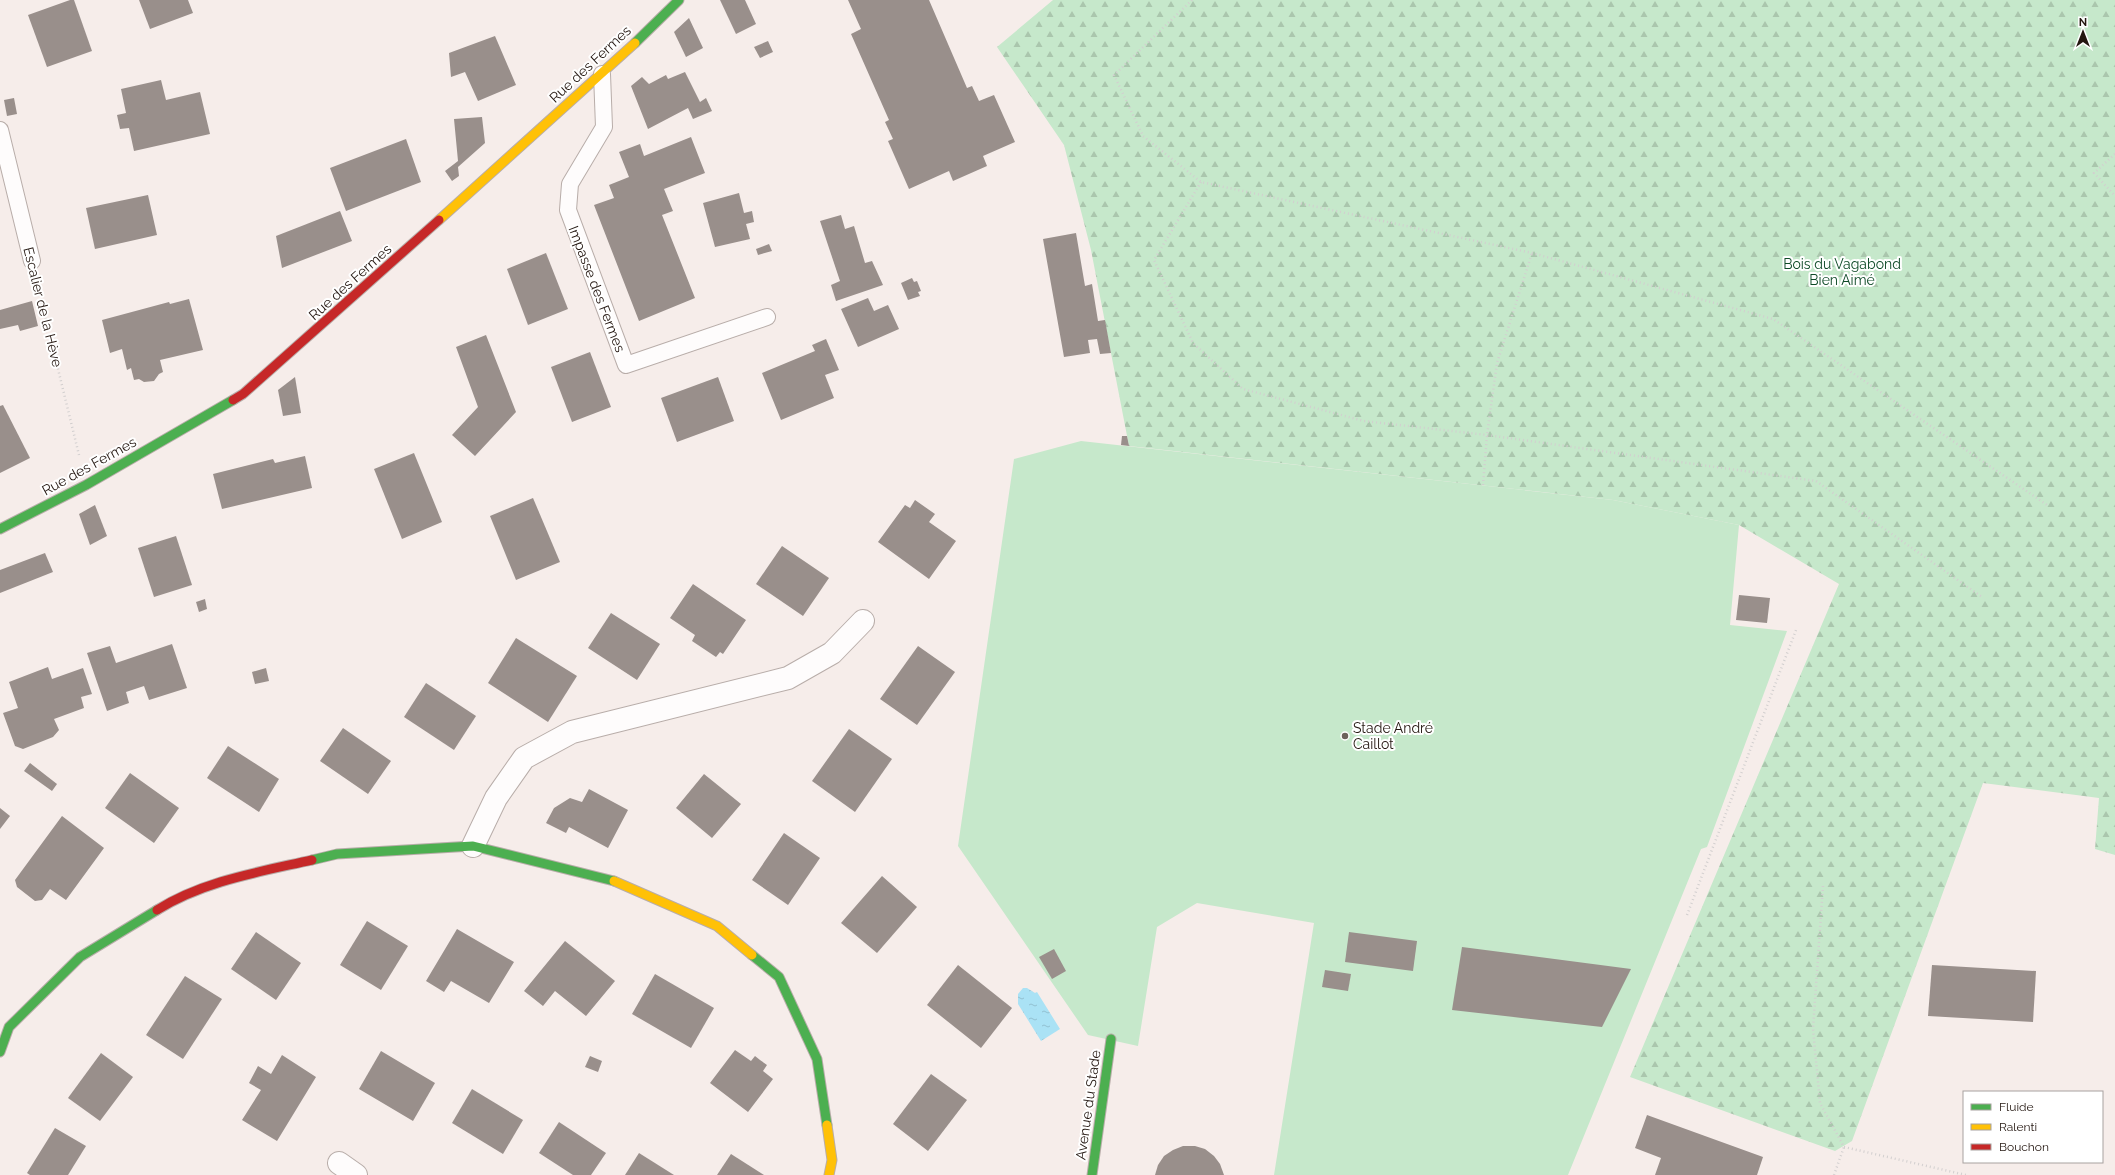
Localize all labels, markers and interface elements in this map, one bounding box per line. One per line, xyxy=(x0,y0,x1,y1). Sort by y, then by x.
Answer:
north arrow xyxy=(2063,12,2103,52)
text: N xyxy=(2079,16,2087,29)
street label: Rue des Fermes xyxy=(546,22,634,106)
street label: Impasse des Fermes xyxy=(566,224,629,355)
street label: Rue des Fermes xyxy=(306,241,395,323)
street label: Escalier de la Hève xyxy=(20,245,66,369)
park label: Bois du Vagabond Bien Aimé xyxy=(1783,256,1901,288)
street label: Rue des Fermes xyxy=(39,433,139,498)
place label: Stade André Caillot xyxy=(1353,720,1433,752)
marker: Stade André Caillot xyxy=(1340,731,1350,741)
street label: Avenue du Stade xyxy=(1072,1049,1104,1161)
legend xyxy=(1963,1091,2103,1163)
text: Fluide xyxy=(1999,1100,2034,1114)
text: Ralenti xyxy=(1999,1120,2037,1134)
text: Bouchon xyxy=(1999,1140,2049,1154)

